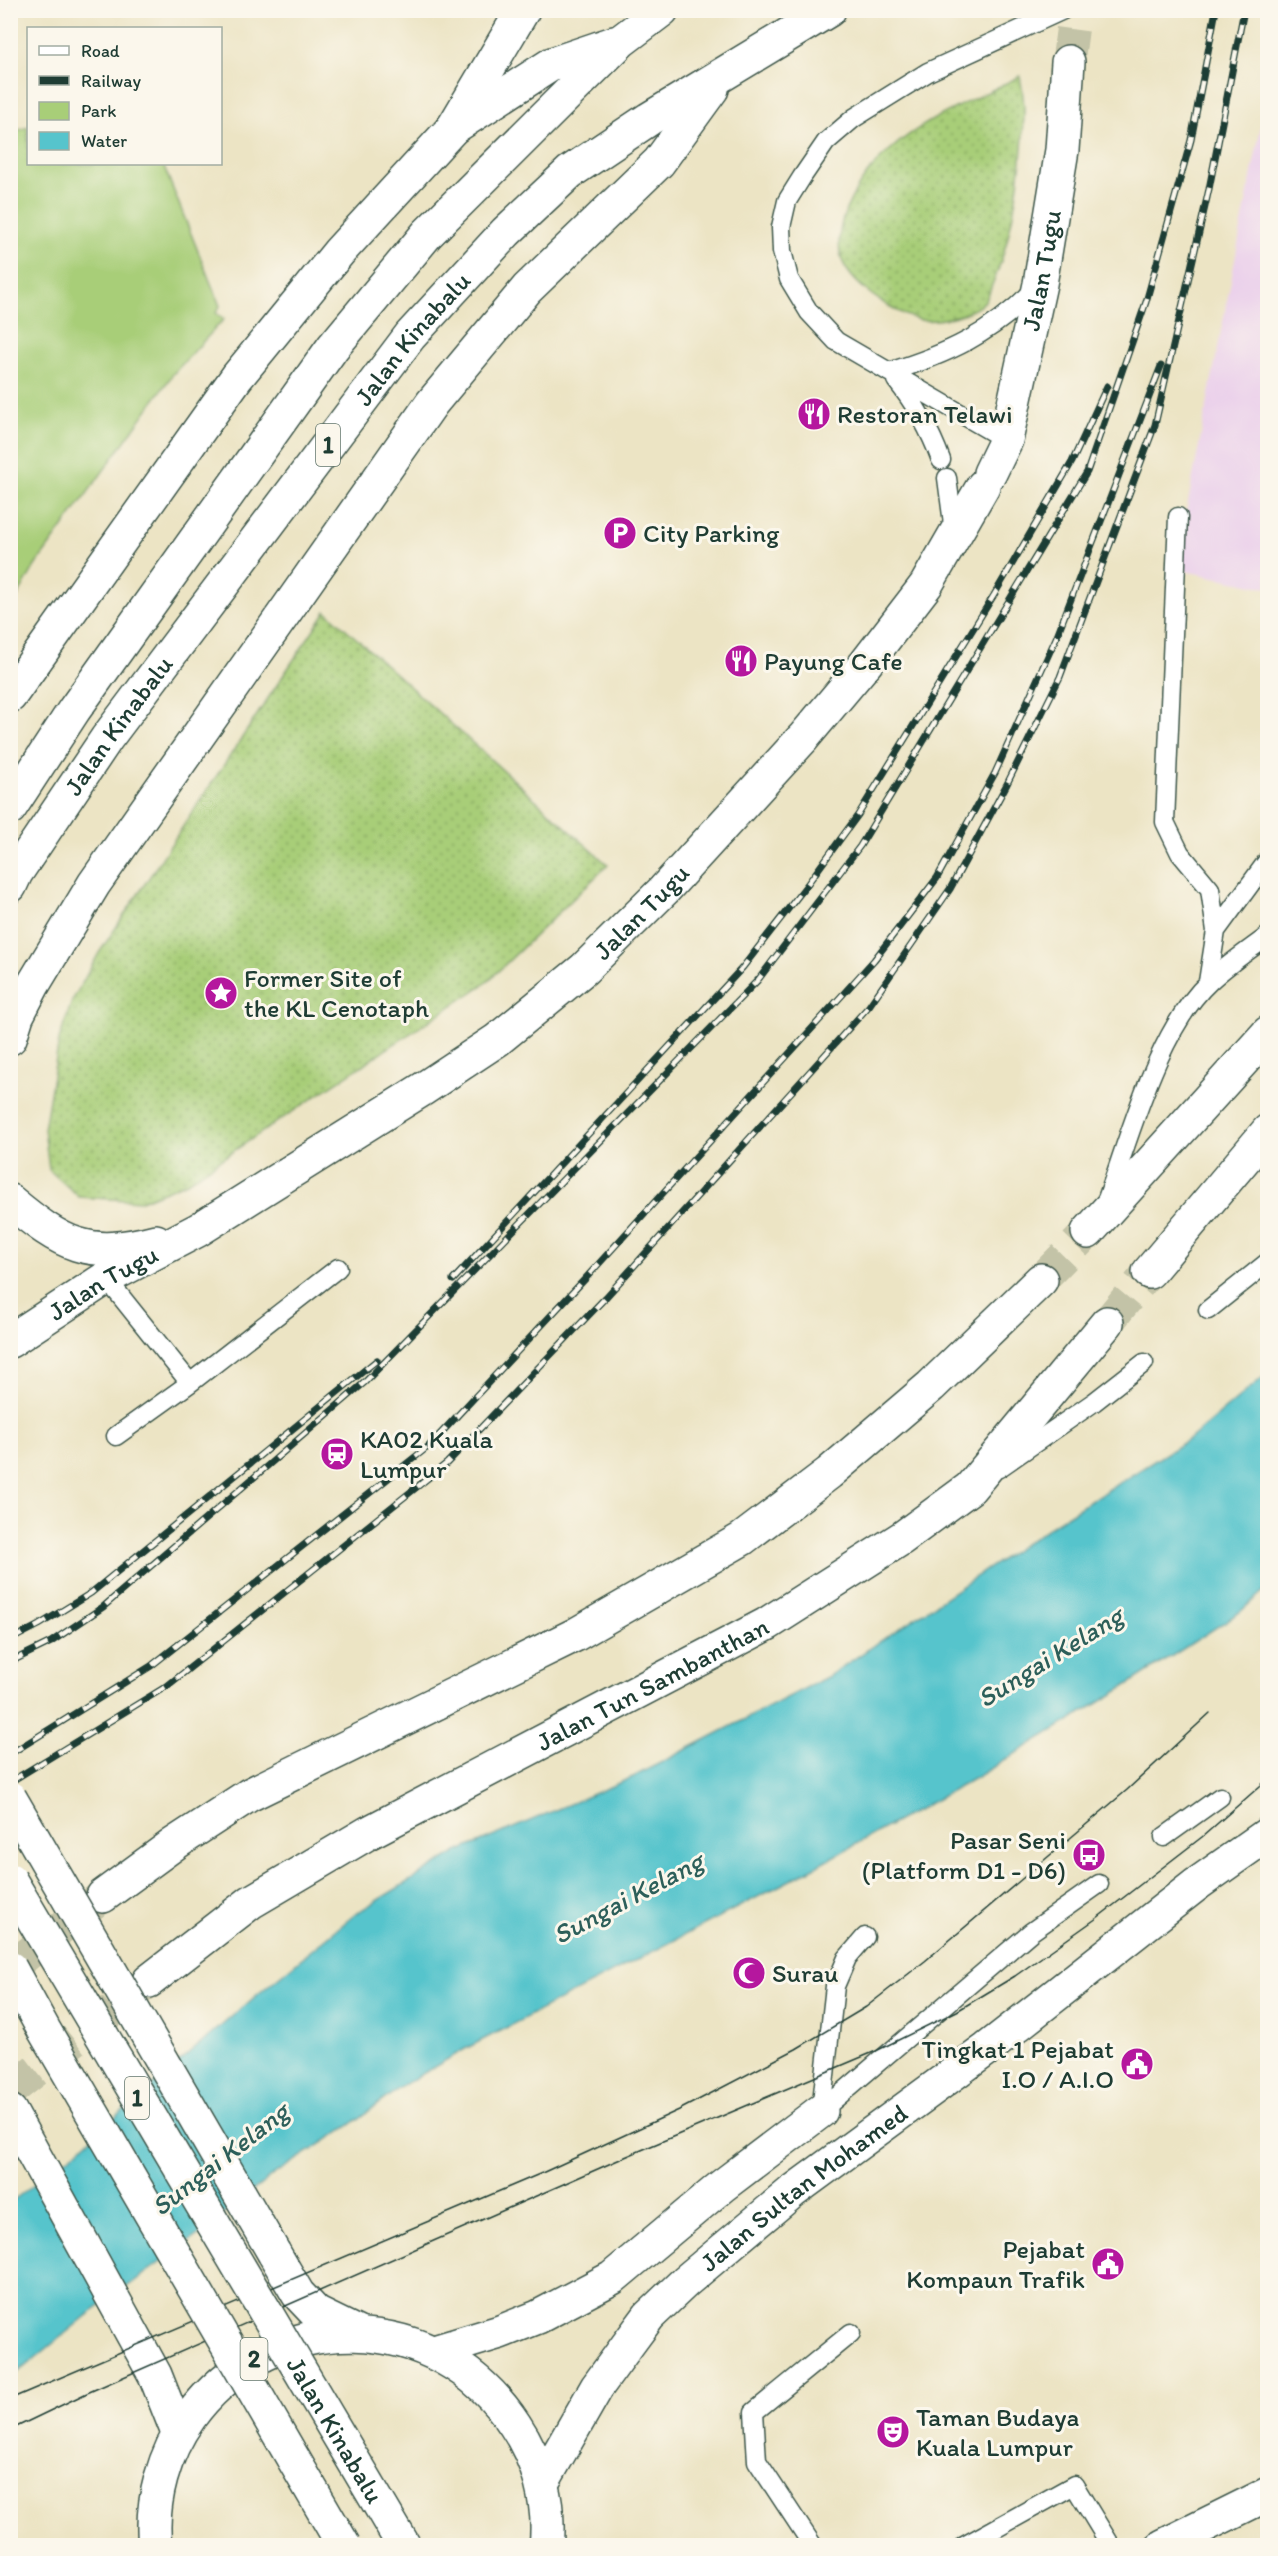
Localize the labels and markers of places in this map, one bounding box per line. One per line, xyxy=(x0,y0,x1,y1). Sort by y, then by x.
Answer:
restaurant icon: Restoran Telawi xyxy=(796,396,832,432)
place label: Restoran Telawi xyxy=(837,398,1013,430)
parking icon: City Parking xyxy=(602,515,638,551)
place label: City Parking xyxy=(643,517,780,549)
restaurant icon: Payung Cafe xyxy=(723,643,759,679)
place label: Payung Cafe xyxy=(764,645,903,677)
place label: Former Site of the KL Cenotaph xyxy=(244,962,429,1024)
place icon: Former Site of the KL Cenotaph xyxy=(203,975,239,1011)
place label: KA02 Kuala Lumpur xyxy=(360,1423,494,1485)
station icon: KA02 Kuala Lumpur xyxy=(319,1436,355,1472)
place label: Pasar Seni (Platform D1 - D6) xyxy=(862,1824,1066,1886)
bus stop icon: Pasar Seni (Platform D1 - D6) xyxy=(1071,1837,1107,1873)
mosque icon: Surau xyxy=(731,1955,767,1991)
place label: Surau xyxy=(772,1957,839,1989)
place label: Tingkat 1 Pejabat I.O / A.I.O xyxy=(922,2033,1114,2095)
public building icon: Tingkat 1 Pejabat I.O / A.I.O xyxy=(1119,2046,1155,2082)
place label: Pejabat Kompaun Trafik xyxy=(906,2233,1085,2295)
public building icon: Pejabat Kompaun Trafik xyxy=(1090,2246,1126,2282)
place label: Taman Budaya Kuala Lumpur xyxy=(916,2401,1079,2463)
theatre icon: Taman Budaya Kuala Lumpur xyxy=(875,2414,911,2450)

